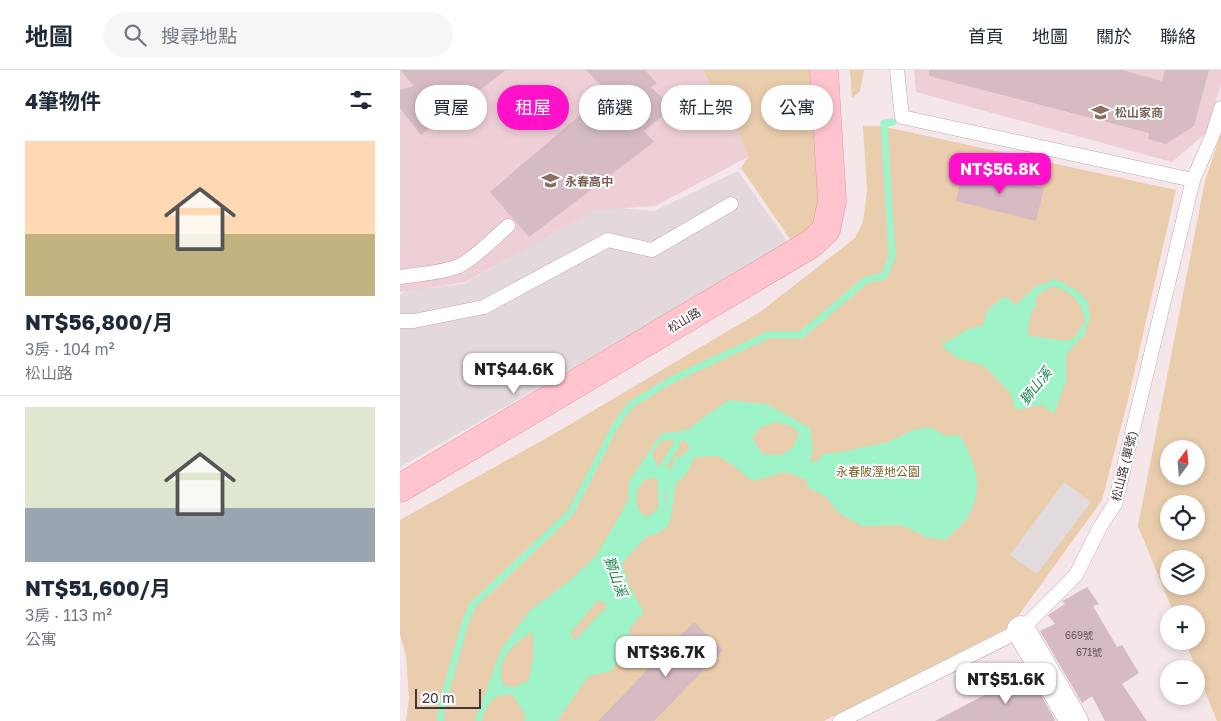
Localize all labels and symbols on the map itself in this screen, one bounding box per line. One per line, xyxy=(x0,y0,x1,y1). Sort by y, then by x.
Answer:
school or university icon: 松山家商 xyxy=(1091,102,1111,122)
place label: 松山家商 xyxy=(1115,105,1163,120)
pin: NT$56.8K xyxy=(948,152,1052,195)
school or university icon: 永春高中 xyxy=(541,171,561,191)
place label: 永春高中 xyxy=(565,174,613,189)
street label: 松山路 xyxy=(665,304,703,336)
pin: NT$44.6K xyxy=(462,352,566,395)
water label: 獅山溪 xyxy=(1015,363,1056,408)
street label: 松山路 (單號) xyxy=(1108,429,1140,503)
north arrow xyxy=(1160,440,1205,485)
park label: 永春陂溼地公園 xyxy=(836,464,920,479)
water label: 獅山溪 xyxy=(601,553,632,601)
house number: 669號 xyxy=(1065,629,1093,641)
pin: NT$36.7K xyxy=(614,636,718,678)
house number: 671號 xyxy=(1076,646,1102,658)
pin: NT$51.6K xyxy=(954,662,1058,705)
scale bar xyxy=(415,686,481,709)

